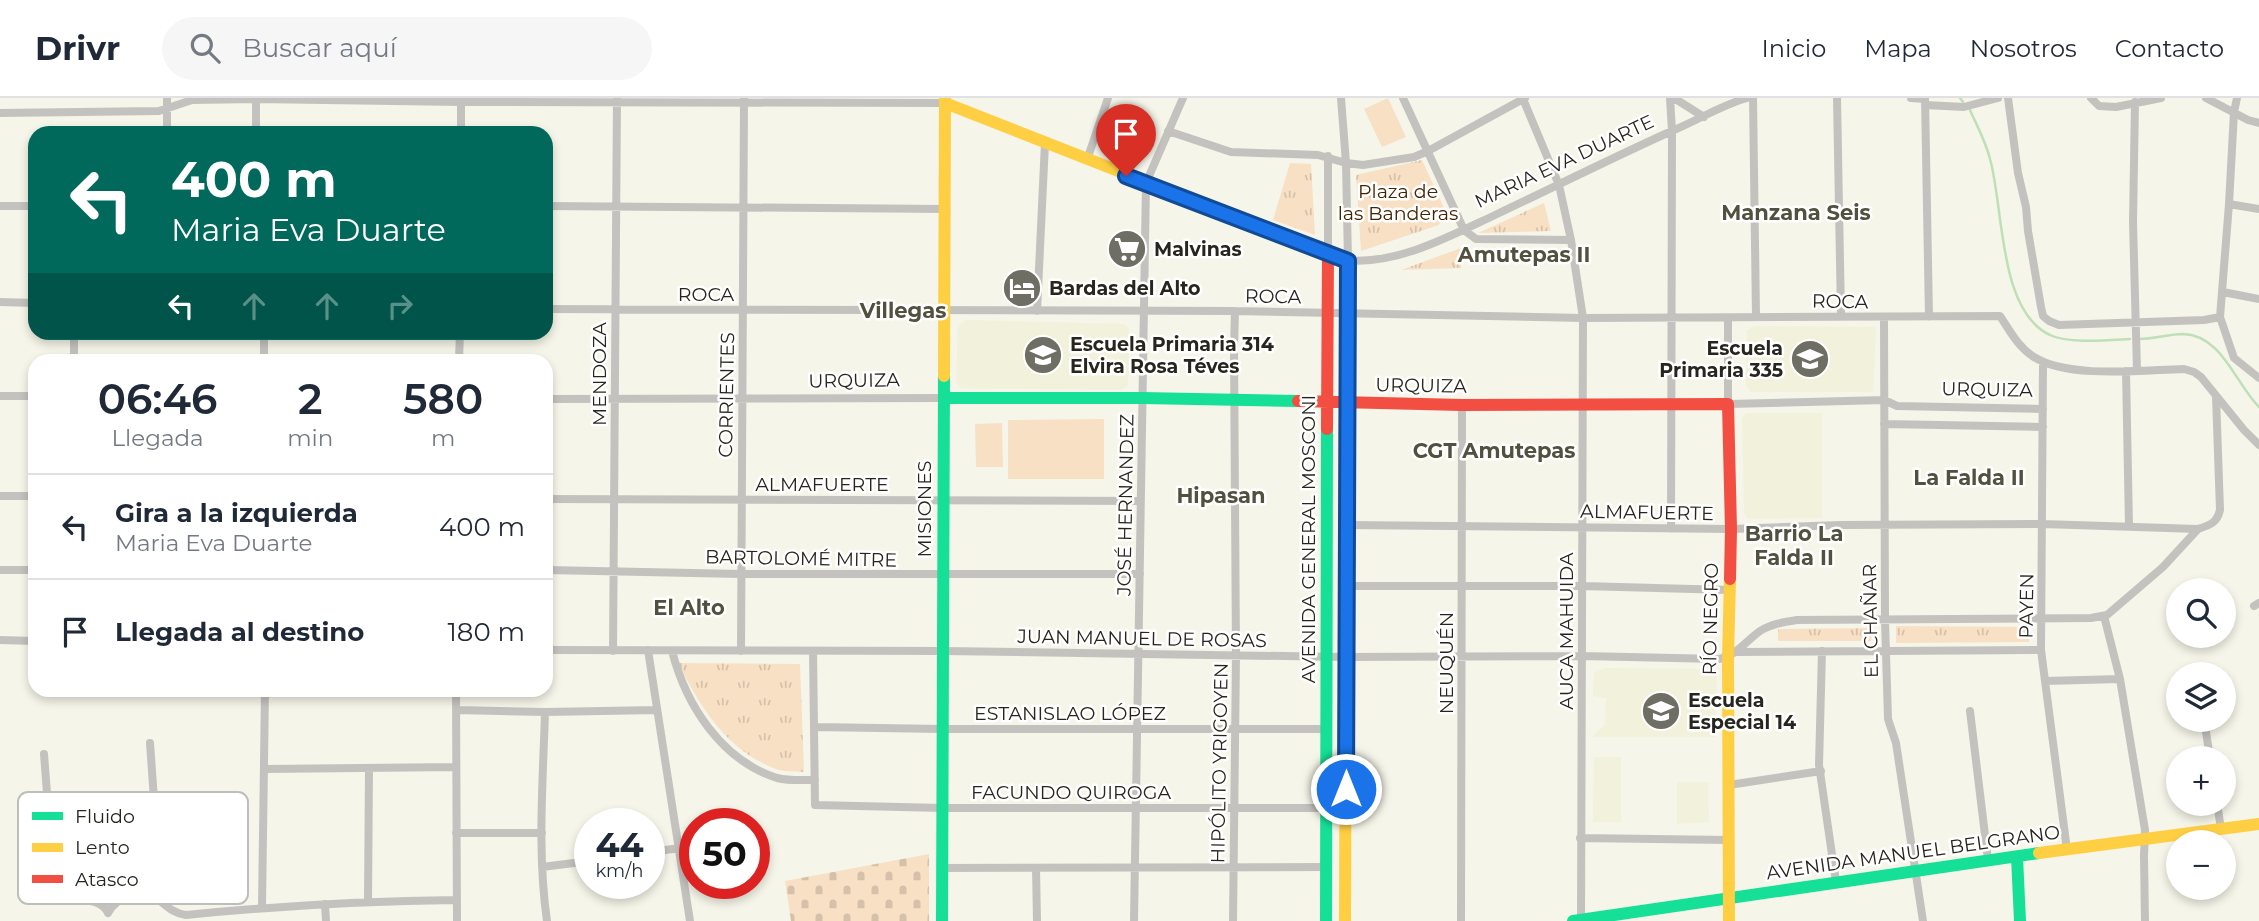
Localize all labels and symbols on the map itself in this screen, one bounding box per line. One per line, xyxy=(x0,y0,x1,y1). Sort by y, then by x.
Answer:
pin xyxy=(1096,104,1156,176)
street label: MARIA EVA DUARTE xyxy=(1471,110,1657,213)
park label: Plaza de las Banderas xyxy=(1338,180,1458,225)
district label: Manzana Seis xyxy=(1721,200,1871,225)
supermarket icon: Malvinas xyxy=(1106,228,1148,270)
place label: Malvinas xyxy=(1154,238,1242,261)
district label: Amutepas II xyxy=(1457,242,1590,267)
hotel icon: Bardas del Alto xyxy=(1001,267,1043,309)
place label: Bardas del Alto xyxy=(1049,277,1201,300)
street label: ROCA xyxy=(678,283,735,306)
street label: ROCA xyxy=(1245,285,1302,308)
street label: ROCA xyxy=(1812,290,1869,313)
district label: Villegas xyxy=(859,298,946,323)
street label: MENDOZA xyxy=(588,322,611,426)
street label: CORRIENTES xyxy=(714,332,739,458)
place label: Escuela Primaria 314 Elvira Rosa Téves xyxy=(1070,333,1274,378)
school or university icon: Escuela Primaria 314 Elvira Rosa Téves xyxy=(1022,334,1064,376)
place label: Escuela Primaria 335 xyxy=(1659,337,1783,382)
school or university icon: Escuela Primaria 335 xyxy=(1789,338,1831,380)
street label: URQUIZA xyxy=(808,368,900,393)
street label: URQUIZA xyxy=(1375,373,1467,398)
street label: URQUIZA xyxy=(1941,377,2033,402)
street label: AVENIDA GENERAL MOSCONI xyxy=(1297,395,1320,683)
street label: JOSÉ HERNANDEZ xyxy=(1112,414,1139,597)
district label: CGT Amutepas xyxy=(1413,438,1575,463)
street label: MISIONES xyxy=(913,460,936,558)
district label: La Falda II xyxy=(1913,465,2025,490)
street label: ALMAFUERTE xyxy=(755,473,889,496)
district label: Hipasan xyxy=(1176,483,1266,508)
street label: ALMAFUERTE xyxy=(1580,500,1714,525)
district label: Barrio La Falda II xyxy=(1745,521,1843,570)
street label: BARTOLOMÉ MITRE xyxy=(705,545,897,572)
street label: AUCA MAHUIDA xyxy=(1555,552,1578,710)
street label: RÍO NEGRO xyxy=(1698,562,1723,676)
street label: EL CHAÑAR xyxy=(1858,564,1883,678)
street label: PAYEN xyxy=(2014,573,2039,639)
district label: El Alto xyxy=(653,595,725,620)
street label: NEUQUÉN xyxy=(1435,612,1458,714)
street label: JUAN MANUEL DE ROSAS xyxy=(1016,625,1267,652)
street label: HIPÓLITO YRIGOYEN xyxy=(1206,663,1233,863)
place label: Escuela Especial 14 xyxy=(1688,689,1796,734)
school or university icon: Escuela Especial 14 xyxy=(1640,690,1682,732)
street label: ESTANISLAO LÓPEZ xyxy=(974,702,1166,725)
position arrow xyxy=(1309,752,1383,826)
street label: FACUNDO QUIROGA xyxy=(971,781,1171,804)
legend xyxy=(18,792,248,904)
text: Fluido xyxy=(75,805,135,828)
speed limit sign: 50 xyxy=(679,808,770,899)
street label: AVENIDA MANUEL BELGRANO xyxy=(1765,820,2061,885)
text: Lento xyxy=(75,836,130,859)
text: Atasco xyxy=(75,868,139,891)

